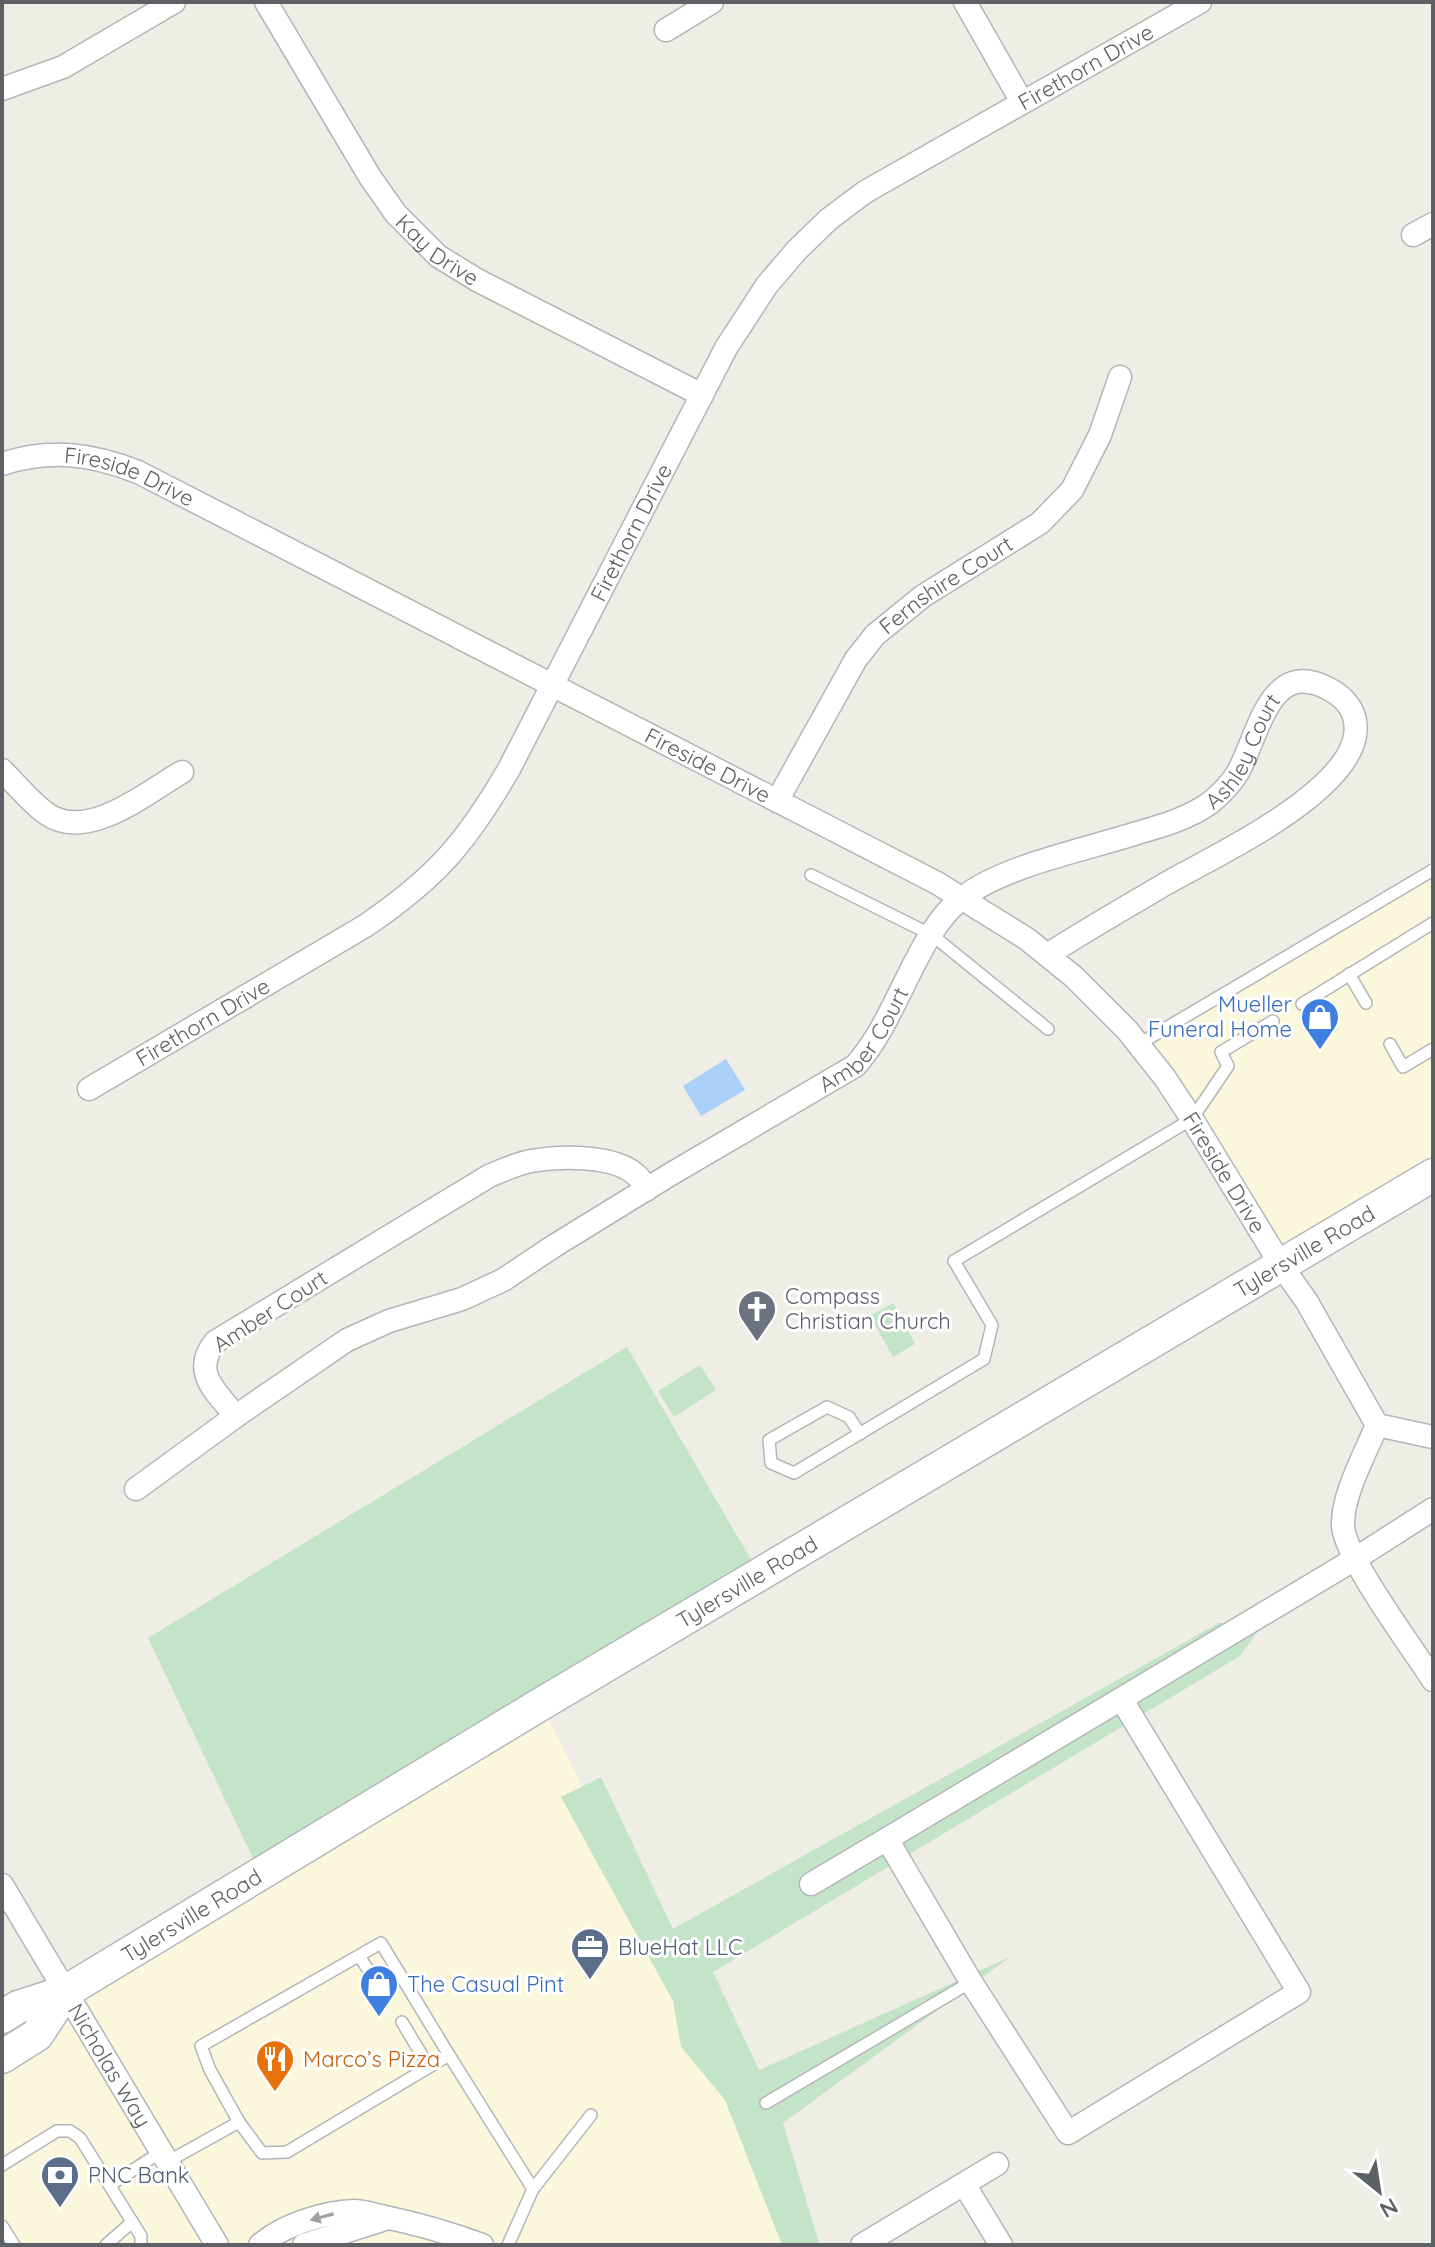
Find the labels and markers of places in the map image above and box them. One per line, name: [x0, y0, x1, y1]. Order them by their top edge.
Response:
place label: Mueller Funeral Home: [1148, 990, 1293, 1043]
shop icon: Mueller Funeral Home: [1299, 996, 1341, 1051]
place label: Compass Christian Church: [785, 1282, 951, 1335]
church icon: Compass Christian Church: [736, 1288, 778, 1343]
office icon: BlueHat LLC: [569, 1926, 611, 1981]
place label: BlueHat LLC: [618, 1933, 742, 1961]
shop icon: The Casual Pint: [358, 1963, 400, 2018]
place label: The Casual Pint: [407, 1970, 564, 1998]
restaurant icon: Marco’s Pizza: [254, 2038, 296, 2093]
place label: Marco’s Pizza: [303, 2045, 440, 2073]
bank icon: PNC Bank: [39, 2154, 81, 2209]
place label: PNC Bank: [88, 2161, 190, 2189]

